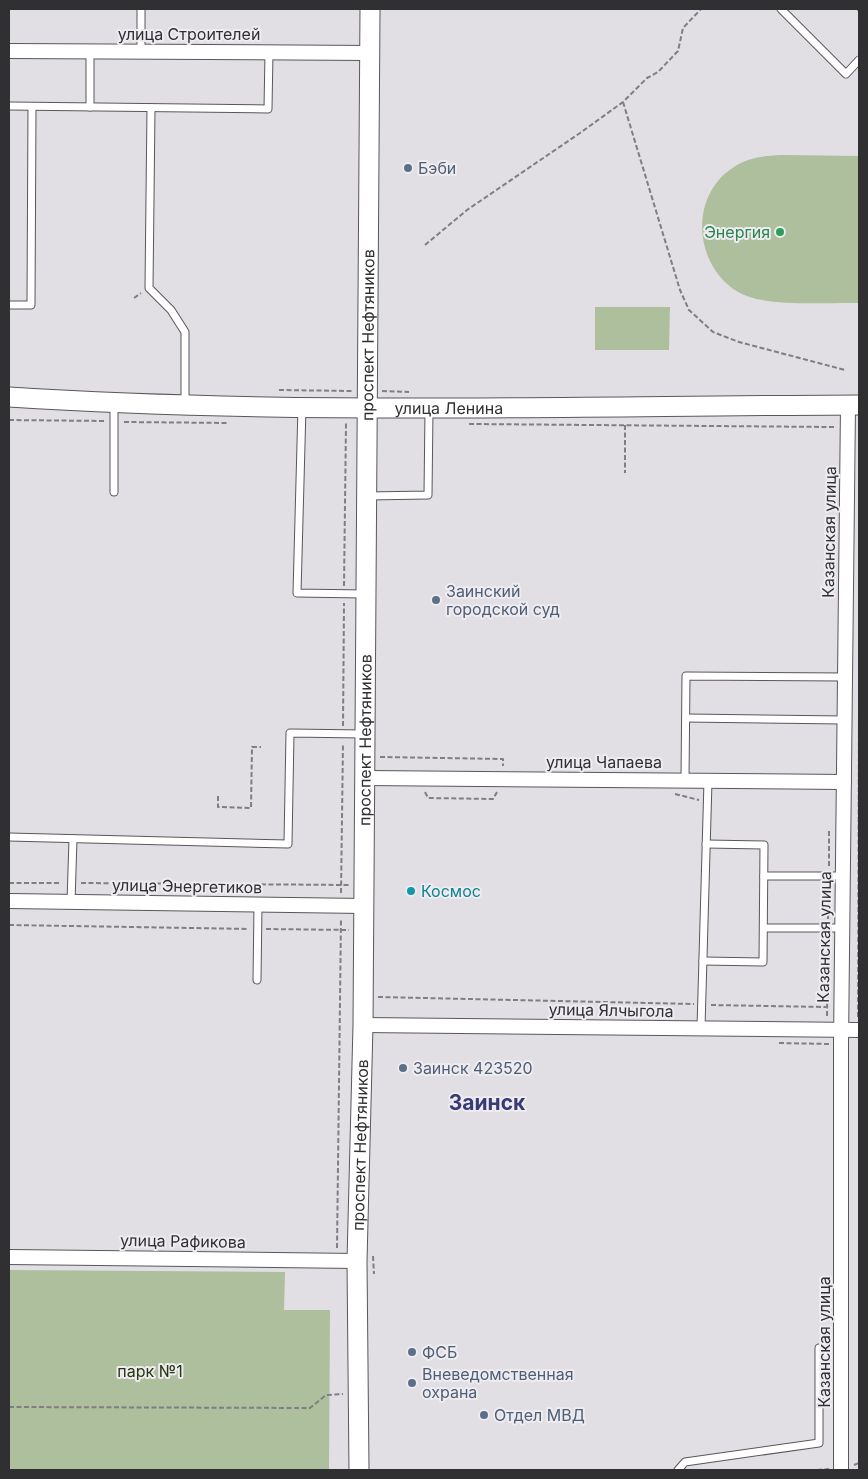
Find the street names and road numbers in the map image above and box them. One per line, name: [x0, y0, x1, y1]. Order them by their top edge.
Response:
street label: улица Строителей: [118, 24, 260, 44]
street label: проспект Нефтяников: [357, 249, 378, 421]
street label: улица Ленина: [394, 398, 503, 418]
street label: Казанская улица: [818, 466, 840, 598]
street label: проспект Нефтяников: [354, 654, 376, 826]
street label: улица Чапаева: [546, 752, 662, 772]
street label: Казанская улица: [813, 871, 835, 1003]
street label: улица Энергетиков: [112, 875, 262, 897]
street label: улица Ялчыгола: [548, 999, 674, 1021]
street label: проспект Нефтяников: [348, 1059, 372, 1231]
street label: улица Рафикова: [120, 1230, 246, 1252]
street label: Казанская улица: [814, 1276, 834, 1408]

